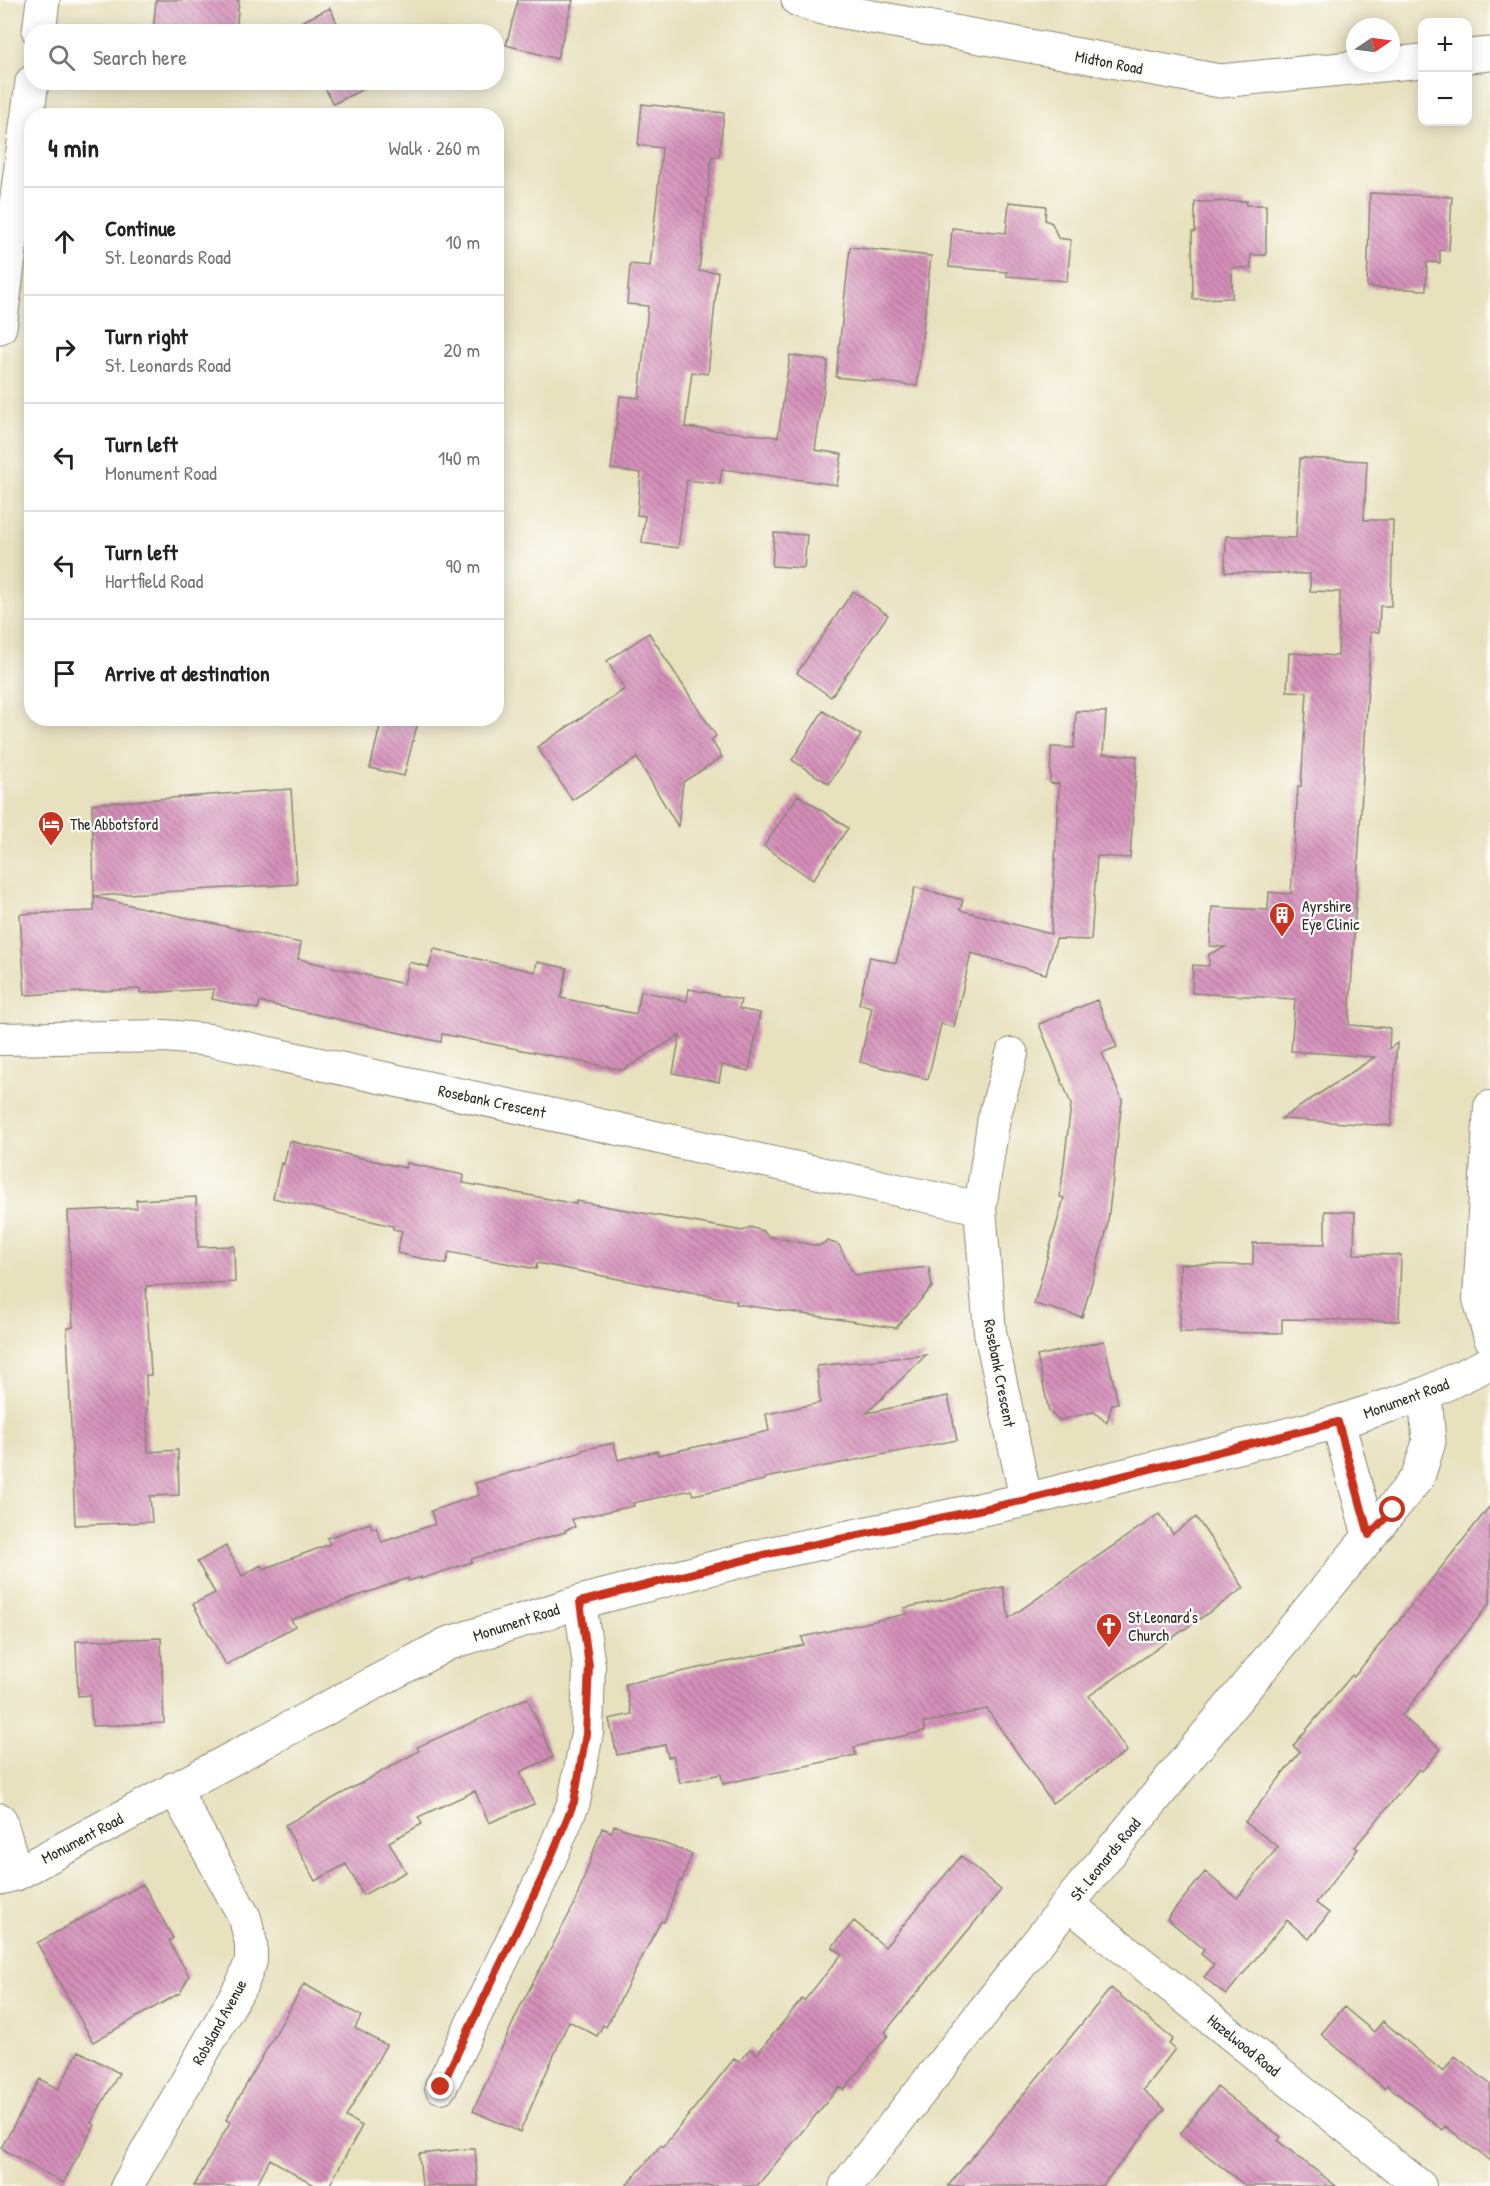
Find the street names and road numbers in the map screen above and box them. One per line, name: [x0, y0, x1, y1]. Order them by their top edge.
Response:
street label: Midton Road: [1073, 45, 1145, 79]
street label: Rosebank Crescent: [436, 1079, 548, 1123]
street label: Rosebank Crescent: [979, 1317, 1021, 1429]
street label: Monument Road: [1360, 1372, 1452, 1424]
street label: Monument Road: [470, 1598, 562, 1646]
street label: Monument Road: [37, 1807, 127, 1869]
street label: St. Leonards Road: [1065, 1813, 1145, 1905]
street label: Robsland Avenue: [186, 1975, 252, 2069]
street label: Hazelwood Road: [1203, 2009, 1285, 2081]

